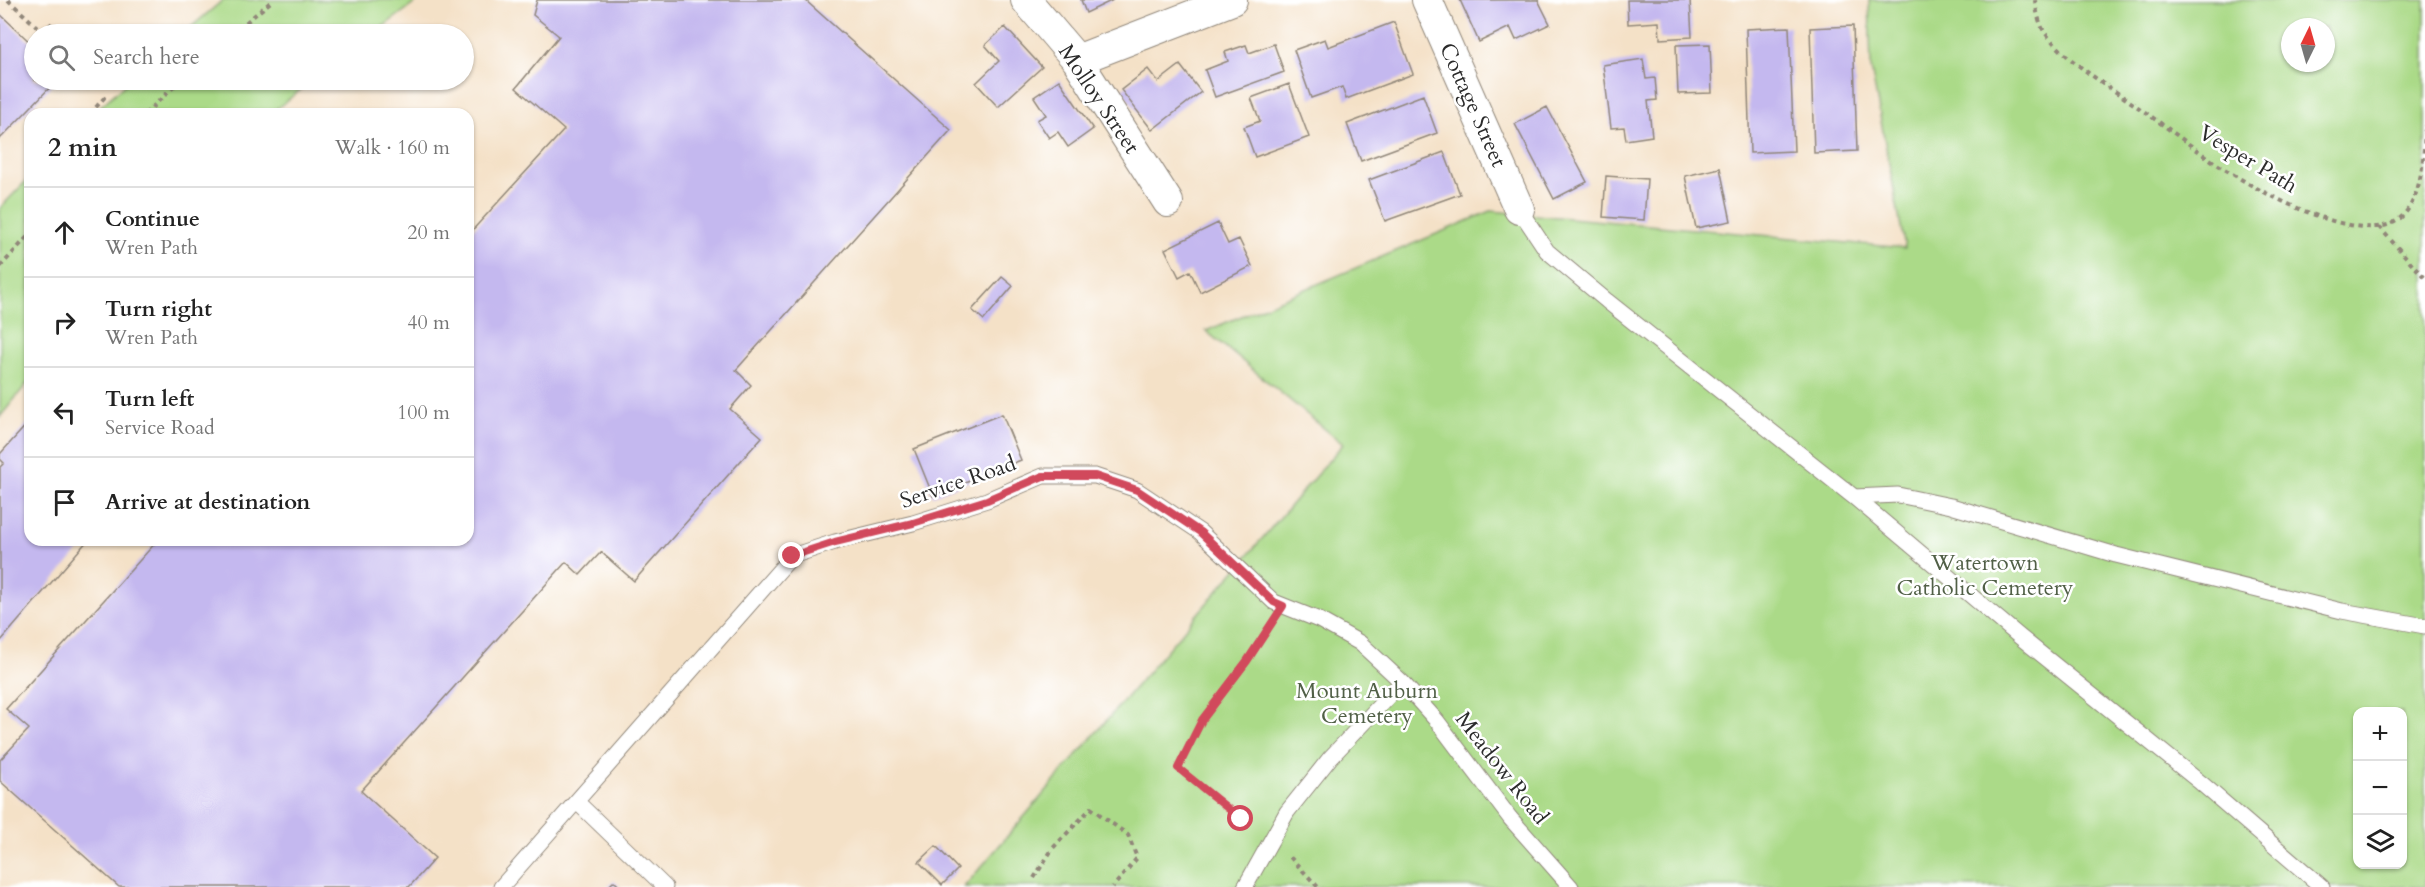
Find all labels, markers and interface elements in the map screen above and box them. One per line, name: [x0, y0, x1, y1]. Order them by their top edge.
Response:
north arrow: [2281, 18, 2335, 72]
search box: [24, 24, 474, 90]
street label: Molloy Street: [1051, 38, 1147, 160]
street label: Cottage Street: [1432, 38, 1514, 172]
icon: search: [45, 41, 78, 74]
text: Search here: [93, 42, 200, 72]
street label: Vesper Path: [2193, 118, 2303, 200]
text: 2 min: [48, 130, 117, 165]
text: Walk · 160 m: [335, 134, 450, 161]
text: Continue: [105, 204, 200, 234]
icon: ahead: [48, 216, 81, 249]
text: 20 m: [407, 219, 450, 246]
text: Wren Path: [105, 234, 198, 261]
text: Turn right: [105, 294, 212, 324]
icon: right: [48, 306, 81, 339]
text: 40 m: [407, 309, 450, 336]
text: Wren Path: [105, 324, 198, 351]
text: Turn left: [105, 384, 194, 414]
icon: left: [48, 396, 81, 429]
text: 100 m: [397, 399, 450, 426]
text: Service Road: [105, 414, 215, 441]
street label: Service Road: [896, 448, 1020, 516]
icon: arrive: [48, 486, 81, 519]
text: Arrive at destination: [105, 487, 310, 517]
route end: [778, 542, 804, 568]
park label: Watertown Catholic Cemetery: [1897, 548, 2074, 603]
park label: Mount Auburn Cemetery: [1296, 676, 1439, 731]
street label: Meadow Road: [1448, 705, 1556, 831]
map controls: [2353, 707, 2407, 869]
button: +: [2353, 707, 2407, 761]
button: −: [2353, 761, 2407, 815]
route start: [1227, 805, 1253, 831]
button: layers: [2353, 815, 2407, 869]

